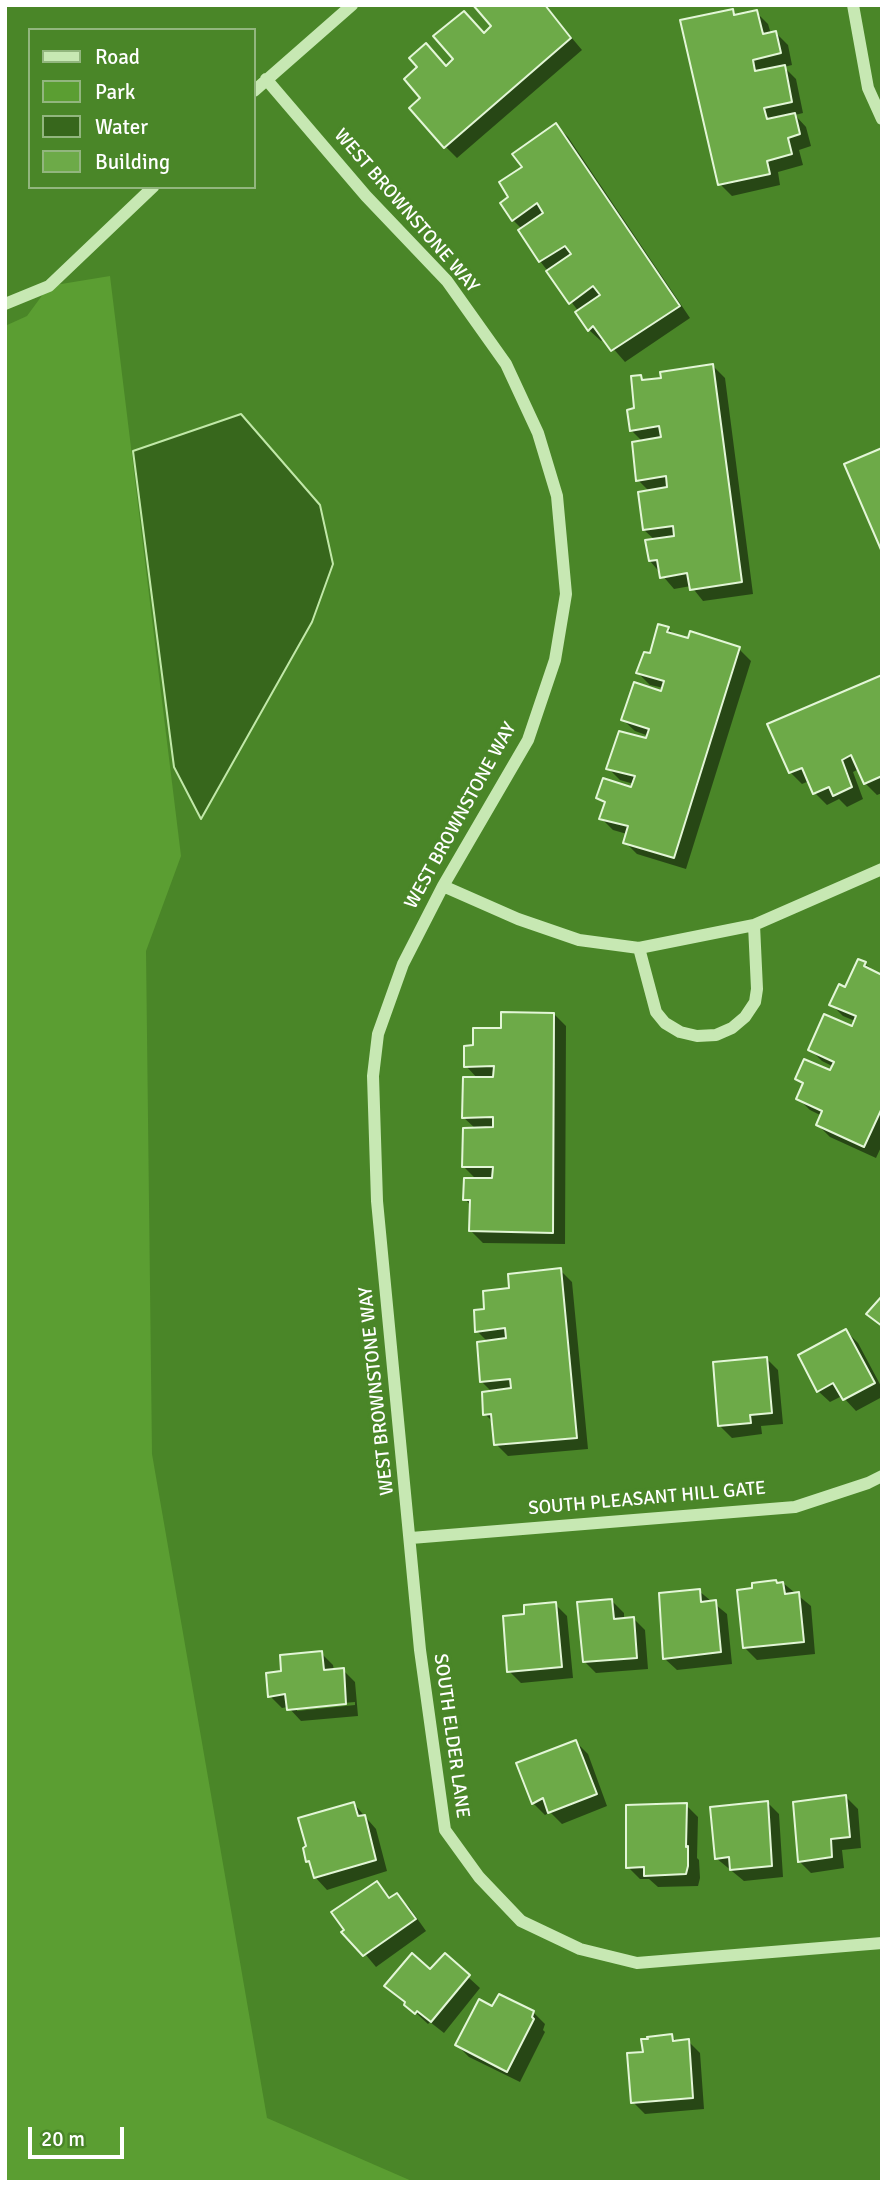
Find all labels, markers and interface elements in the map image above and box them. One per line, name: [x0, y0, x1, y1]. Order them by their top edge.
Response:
legend: [28, 28, 256, 189]
text: Road: [95, 44, 140, 70]
text: Park: [95, 79, 135, 105]
text: Water: [95, 114, 148, 140]
street label: WEST BROWNSTONE WAY: [329, 124, 483, 298]
text: Building: [95, 149, 170, 175]
street label: WEST BROWNSTONE WAY: [400, 719, 522, 913]
street label: WEST BROWNSTONE WAY: [355, 1286, 399, 1496]
street label: SOUTH PLEASANT HILL GATE: [527, 1477, 767, 1521]
street label: SOUTH ELDER LANE: [428, 1652, 474, 1820]
scale bar: [32, 2114, 128, 2158]
text: 20 m: [41, 2126, 85, 2152]

